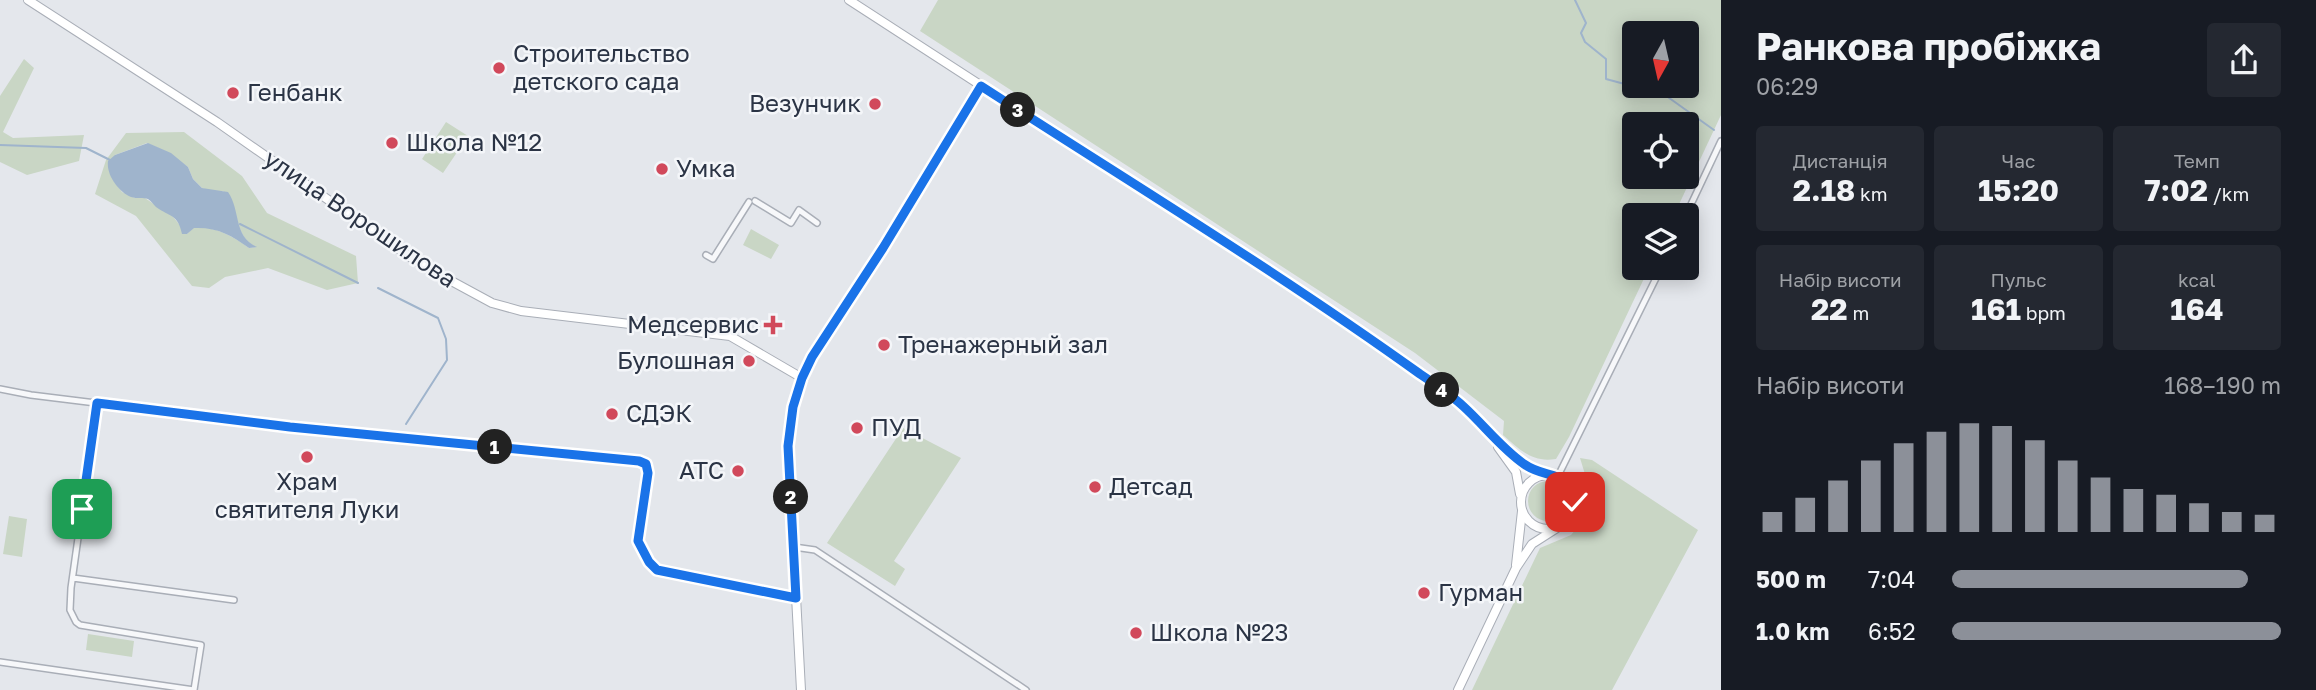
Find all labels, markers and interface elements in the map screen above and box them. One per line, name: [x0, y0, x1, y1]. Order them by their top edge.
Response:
north arrow: [1622, 21, 1699, 98]
map controls: [1622, 21, 1699, 280]
text: Ранкова пробіжка: [1756, 23, 2101, 68]
button: share: [2207, 23, 2281, 97]
place label: Строительство детского сада: [513, 38, 690, 95]
marker: Строительство детского сада: [491, 60, 507, 76]
text: 06:29: [1756, 72, 1818, 100]
place label: Генбанк: [247, 77, 343, 106]
marker: Генбанк: [225, 85, 241, 101]
place label: Везунчик: [749, 88, 861, 117]
pin: 3: [1000, 92, 1036, 128]
marker: Везунчик: [867, 96, 883, 112]
text: 3: [1012, 98, 1023, 121]
button: locate: [1622, 112, 1699, 189]
place label: Школа №12: [406, 127, 542, 156]
marker: Школа №12: [384, 135, 400, 151]
street label: улица Ворошилова: [259, 143, 462, 293]
text: Дистанція: [1793, 149, 1888, 172]
text: Час: [2002, 149, 2035, 172]
text: Темп: [2174, 149, 2220, 172]
place label: Умка: [676, 153, 736, 182]
marker: Умка: [654, 161, 670, 177]
text: 2.18: [1793, 172, 1855, 208]
text: 15:20: [1978, 172, 2059, 208]
text: 7:02: [2144, 172, 2208, 208]
text: km: [1855, 182, 1888, 205]
text: /km: [2208, 182, 2249, 205]
button: layers: [1622, 203, 1699, 280]
text: Набір висоти: [1779, 268, 1902, 291]
text: Пульс: [1990, 268, 2047, 291]
text: kcal: [2178, 268, 2216, 291]
text: 22: [1811, 291, 1848, 327]
text: 161: [1971, 291, 2021, 327]
text: 164: [2170, 291, 2223, 327]
text: m: [1848, 301, 1869, 324]
text: bpm: [2021, 301, 2066, 324]
place label: Медсервис: [627, 309, 759, 338]
marker: Медсервис: [765, 317, 781, 333]
place label: Тренажерный зал: [898, 329, 1108, 358]
marker: Тренажерный зал: [876, 337, 892, 353]
place label: Булошная: [617, 345, 735, 374]
marker: Булошная: [741, 353, 757, 369]
text: Набір висоти: [1756, 371, 1905, 399]
text: 168–190 m: [2164, 371, 2281, 399]
pin: 4: [1424, 372, 1460, 408]
text: 4: [1436, 378, 1447, 401]
place label: СДЭК: [626, 398, 692, 427]
marker: СДЭК: [604, 406, 620, 422]
place label: ПУД: [871, 412, 921, 441]
marker: ПУД: [849, 420, 865, 436]
pin: 1: [477, 430, 512, 464]
text: 1: [490, 435, 499, 458]
marker: Храм святителя Луки: [299, 449, 315, 465]
place label: АТС: [679, 455, 724, 484]
marker: АТС: [730, 463, 746, 479]
place label: Храм святителя Луки: [215, 466, 399, 523]
place label: Детсад: [1109, 471, 1193, 500]
pin: [1545, 472, 1605, 532]
pin: [52, 479, 112, 539]
marker: Детсад: [1087, 479, 1103, 495]
pin: 2: [774, 480, 808, 514]
icon: check: [1556, 483, 1594, 521]
text: 2: [785, 485, 796, 508]
icon: arrive: [63, 490, 101, 528]
text: 500 m: [1756, 565, 1826, 593]
text: 7:04: [1868, 565, 1915, 593]
place label: Гурман: [1438, 577, 1523, 606]
marker: Гурман: [1416, 585, 1432, 601]
place label: Школа №23: [1150, 617, 1289, 646]
text: 1.0 km: [1756, 617, 1829, 645]
text: 6:52: [1868, 617, 1916, 645]
marker: Школа №23: [1128, 625, 1144, 641]

